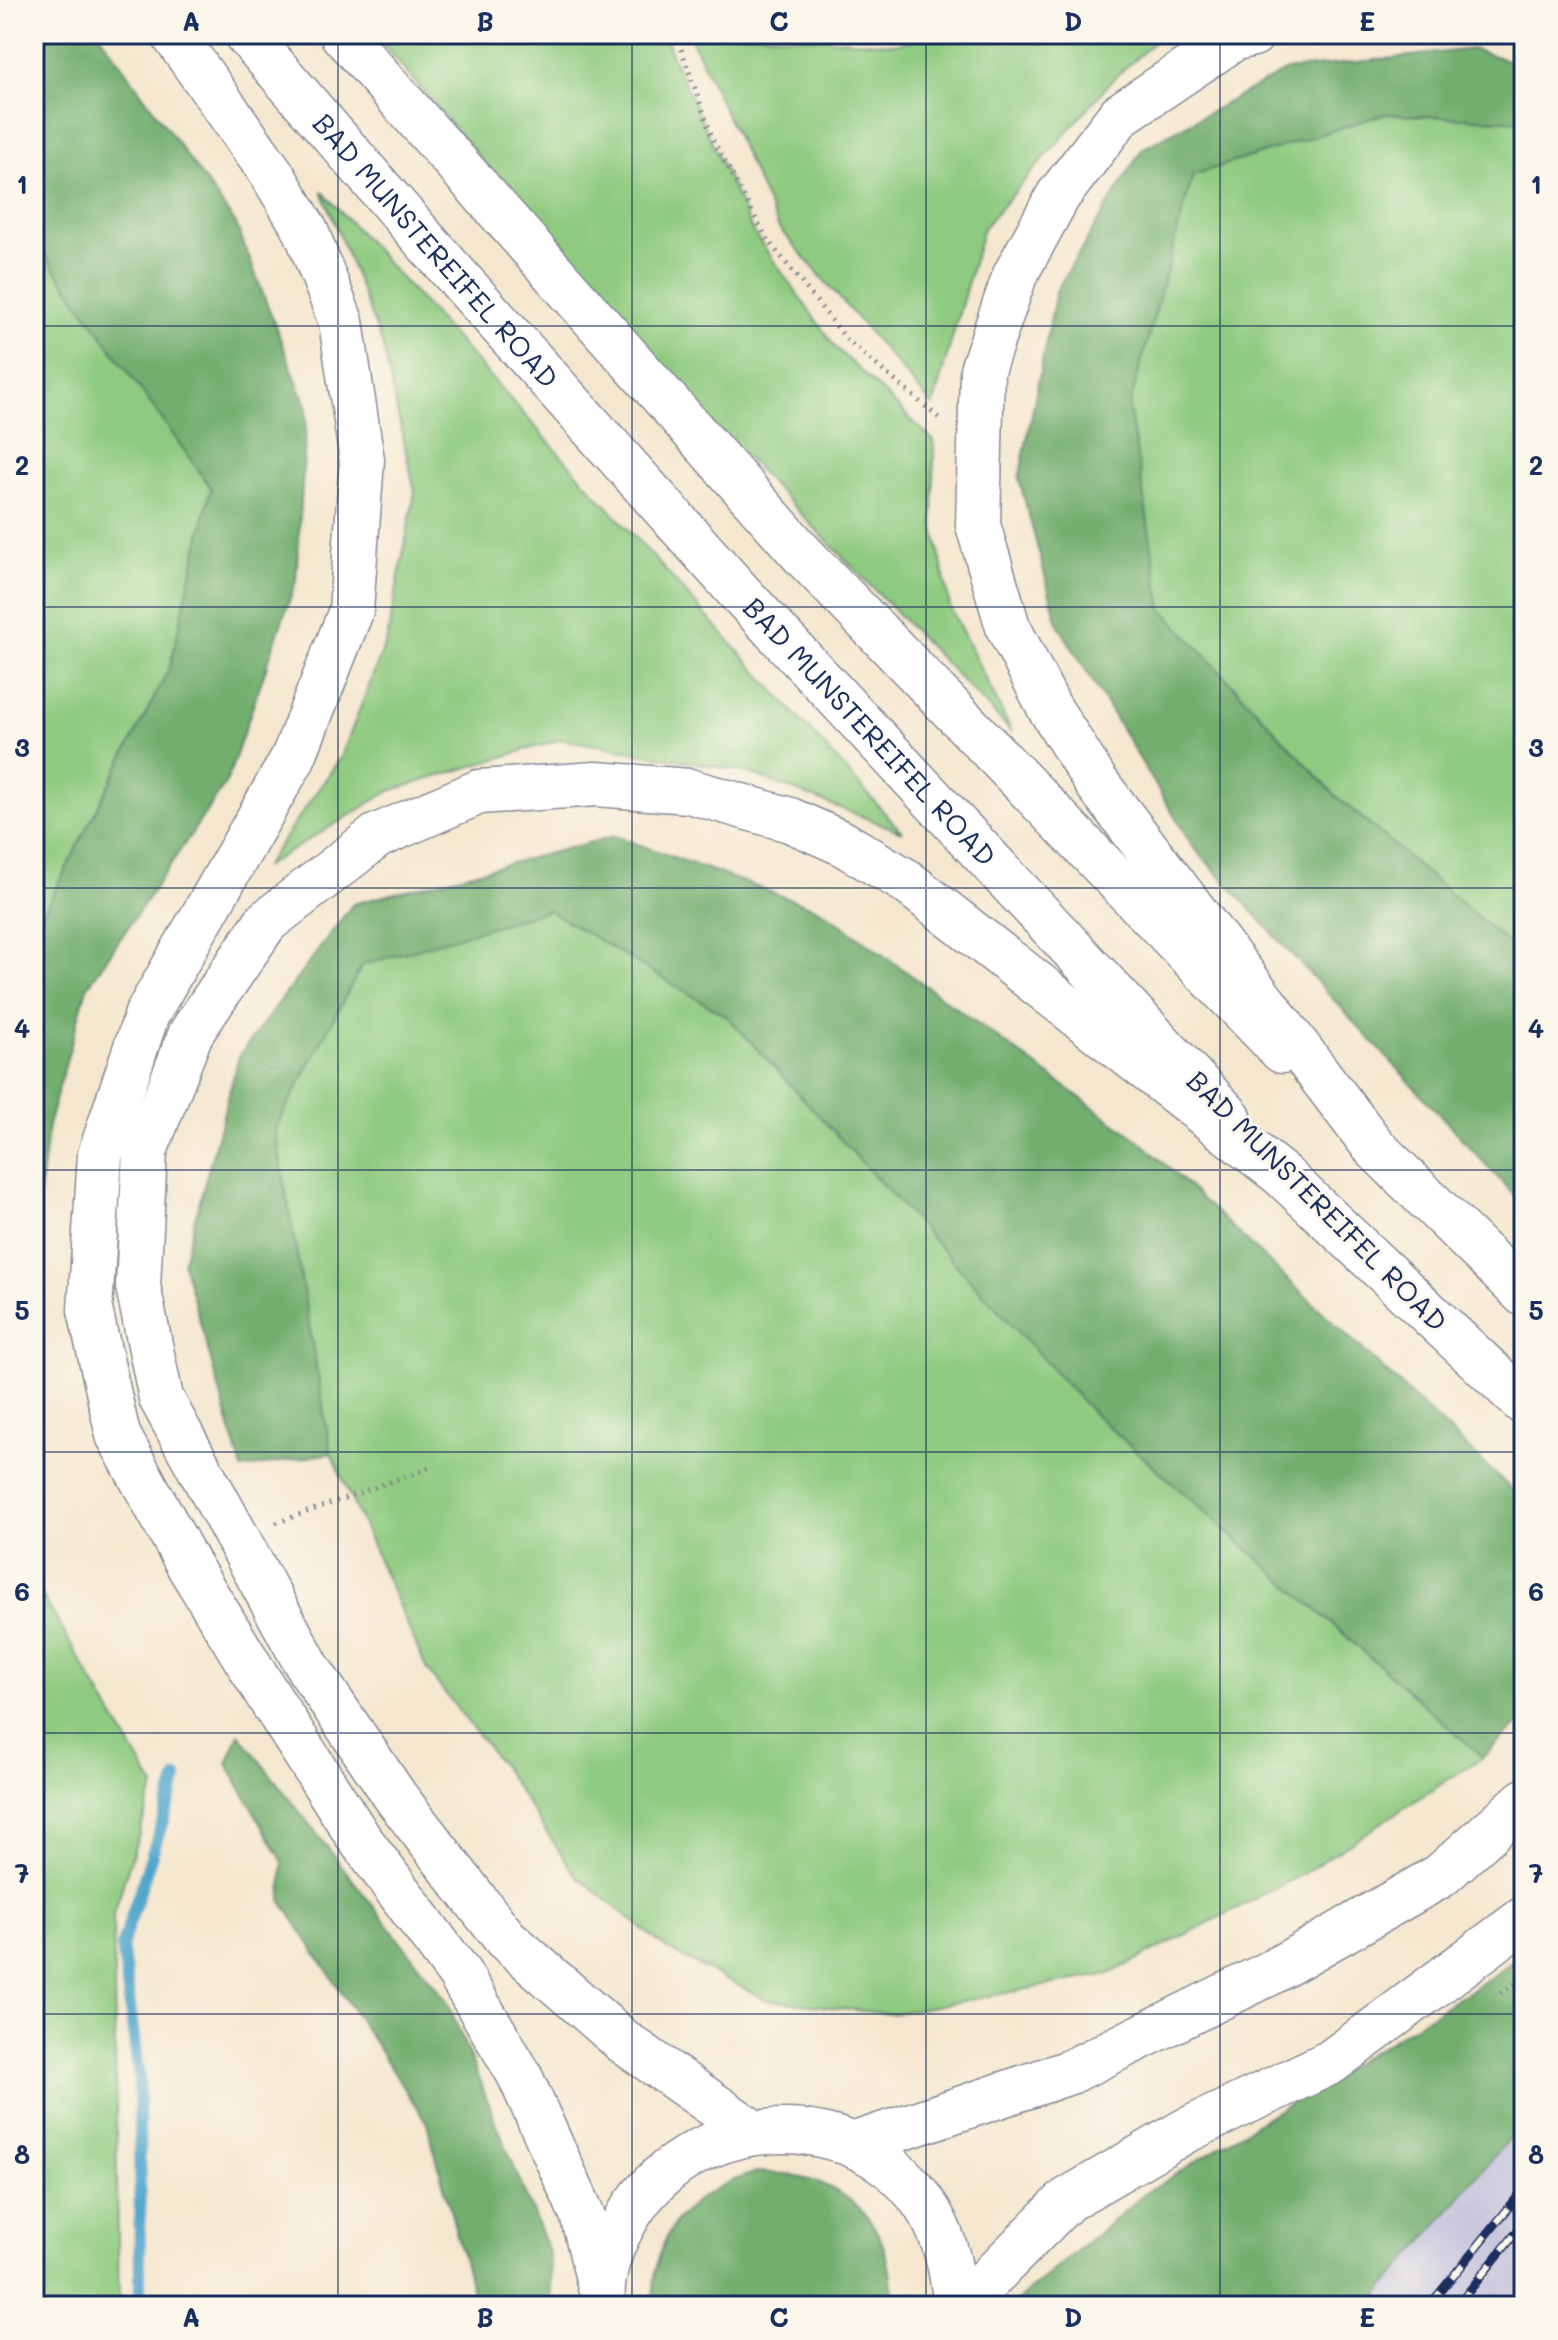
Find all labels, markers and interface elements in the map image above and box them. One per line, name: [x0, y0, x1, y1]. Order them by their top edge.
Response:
text: A: [182, 4, 200, 38]
text: B: [476, 4, 494, 38]
text: C: [769, 4, 789, 38]
text: D: [1064, 4, 1082, 38]
text: E: [1359, 4, 1375, 38]
street label: BAD MUNSTEREIFEL ROAD: [306, 105, 567, 395]
text: 1: [16, 167, 28, 201]
text: 1: [1530, 167, 1542, 201]
text: 2: [15, 448, 29, 482]
text: 2: [1529, 448, 1543, 482]
street label: BAD MUNSTEREIFEL ROAD: [736, 589, 1004, 873]
text: 3: [14, 730, 30, 764]
text: 3: [1528, 730, 1544, 764]
text: 4: [14, 1011, 30, 1045]
text: 4: [1528, 1011, 1544, 1045]
street label: BAD MUNSTEREIFEL ROAD: [1180, 1062, 1456, 1338]
text: 5: [14, 1293, 30, 1327]
text: 5: [1528, 1293, 1544, 1327]
text: 6: [14, 1574, 30, 1608]
text: 6: [1528, 1574, 1544, 1608]
text: 7: [15, 1856, 29, 1890]
text: 7: [1529, 1856, 1543, 1890]
text: 8: [14, 2137, 30, 2171]
text: 8: [1528, 2137, 1544, 2171]
text: A: [182, 2300, 200, 2334]
text: B: [476, 2300, 494, 2334]
text: C: [769, 2300, 789, 2334]
text: D: [1064, 2300, 1082, 2334]
text: E: [1359, 2300, 1375, 2334]

